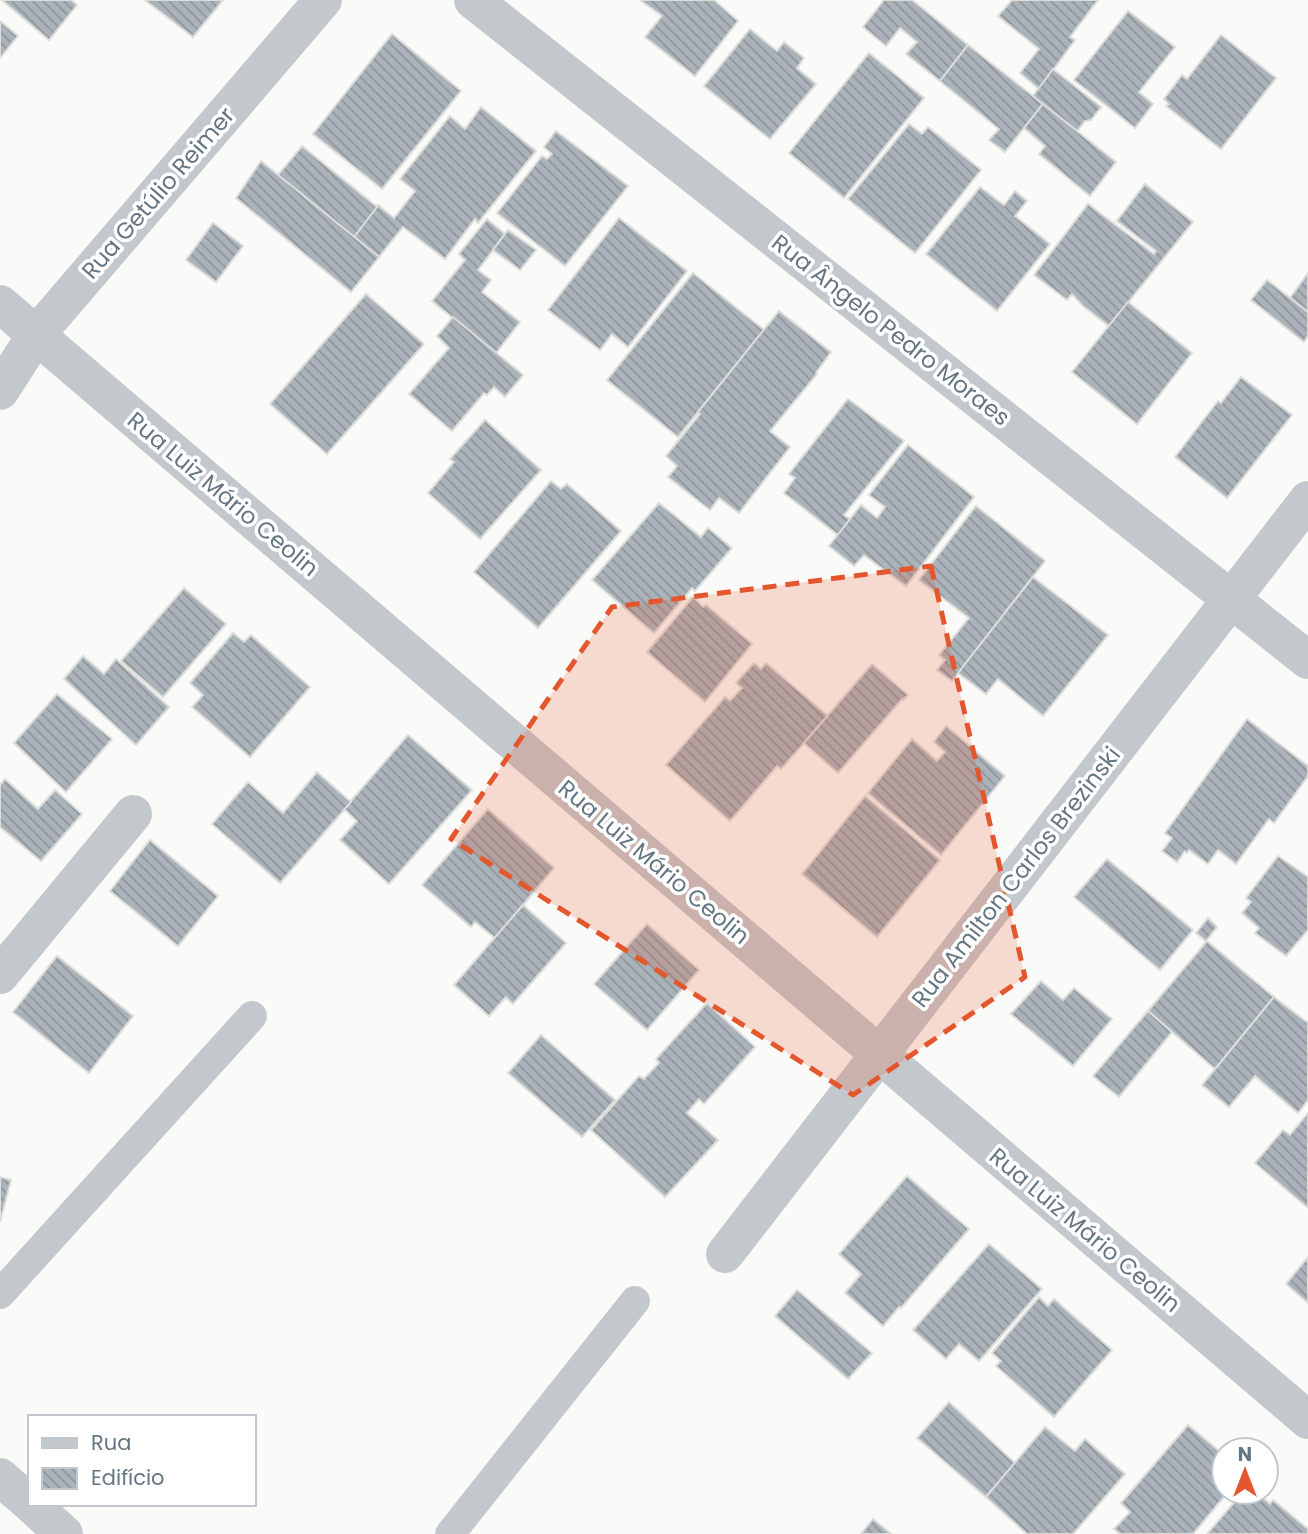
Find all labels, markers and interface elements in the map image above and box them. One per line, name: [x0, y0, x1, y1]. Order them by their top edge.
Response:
street label: Rua Getúlio Reimer: [74, 100, 242, 286]
street label: Rua Ângelo Pedro Moraes: [765, 227, 1017, 433]
street label: Rua Luiz Mário Ceolin: [121, 404, 325, 584]
street label: Rua Amilton Carlos Brezinski: [904, 740, 1128, 1014]
street label: Rua Luiz Mário Ceolin: [552, 772, 756, 952]
street label: Rua Luiz Mário Ceolin: [983, 1140, 1187, 1320]
legend: [28, 1415, 256, 1506]
text: Rua: [91, 1428, 131, 1457]
north arrow: [1210, 1436, 1280, 1506]
text: N: [1238, 1441, 1252, 1468]
text: Edifício: [91, 1463, 165, 1492]

